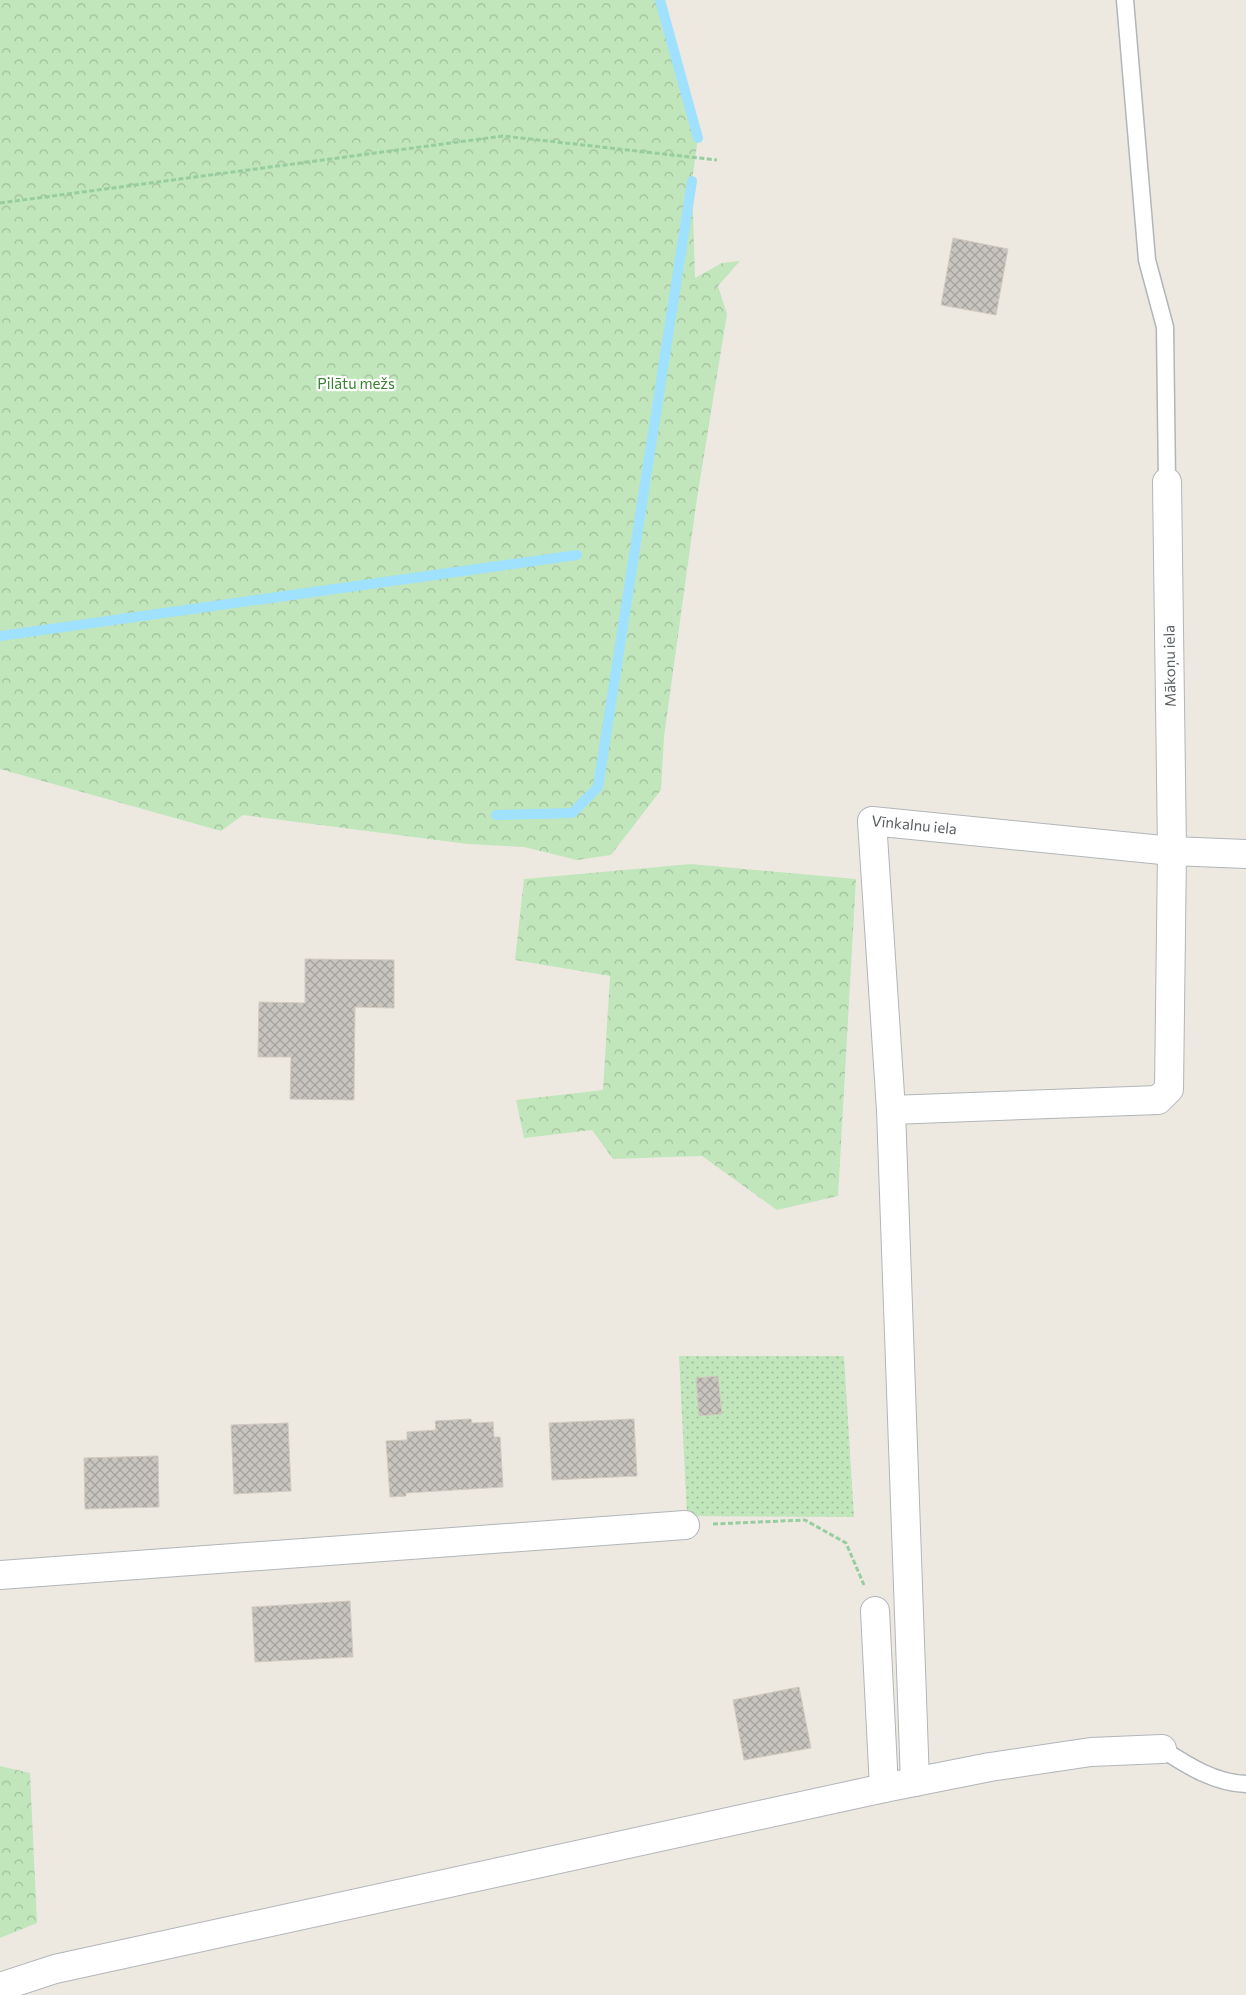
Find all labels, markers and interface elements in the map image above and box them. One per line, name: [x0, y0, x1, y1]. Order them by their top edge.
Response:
park label: Pilātu mežs: [317, 374, 395, 392]
street label: Mākoņu iela: [1159, 625, 1181, 707]
street label: Vīnkalnu iela: [871, 811, 958, 837]

